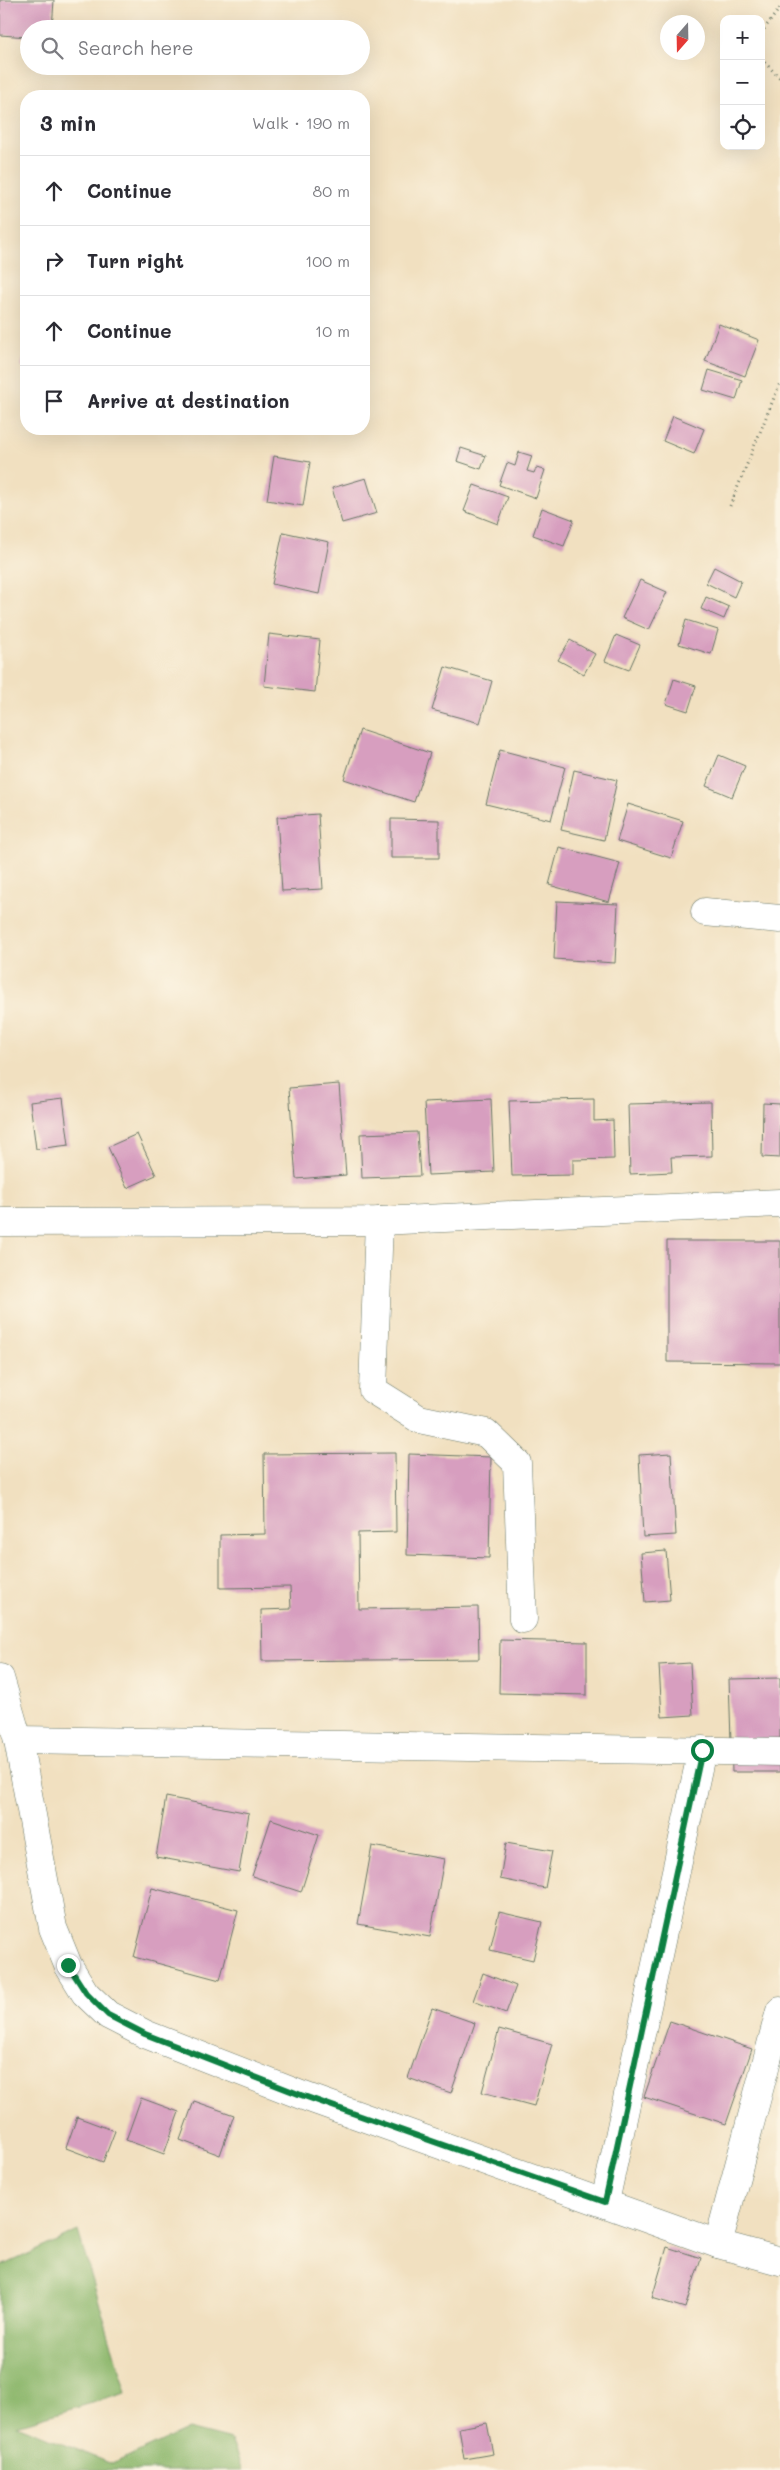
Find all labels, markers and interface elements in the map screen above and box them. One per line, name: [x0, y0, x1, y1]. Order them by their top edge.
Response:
north arrow: [660, 15, 705, 60]
map controls: [720, 15, 765, 150]
button: +: [720, 15, 765, 60]
search box: [20, 20, 370, 75]
icon: search: [38, 34, 66, 62]
text: Search here: [78, 35, 194, 60]
button: −: [720, 60, 765, 105]
button: locate: [720, 105, 765, 150]
text: 3 min: [40, 109, 96, 136]
text: Walk · 190 m: [252, 112, 350, 133]
icon: ahead: [40, 177, 68, 205]
text: Continue: [87, 178, 172, 203]
text: 80 m: [313, 180, 350, 201]
icon: right: [40, 247, 68, 275]
text: Turn right: [87, 248, 184, 273]
text: 100 m: [305, 250, 350, 271]
icon: ahead: [40, 317, 68, 345]
text: Continue: [87, 318, 172, 343]
text: 10 m: [315, 320, 350, 341]
icon: arrive: [40, 387, 68, 415]
text: Arrive at destination: [87, 388, 290, 413]
route start: [691, 1739, 714, 1762]
route end: [57, 1954, 80, 1977]

